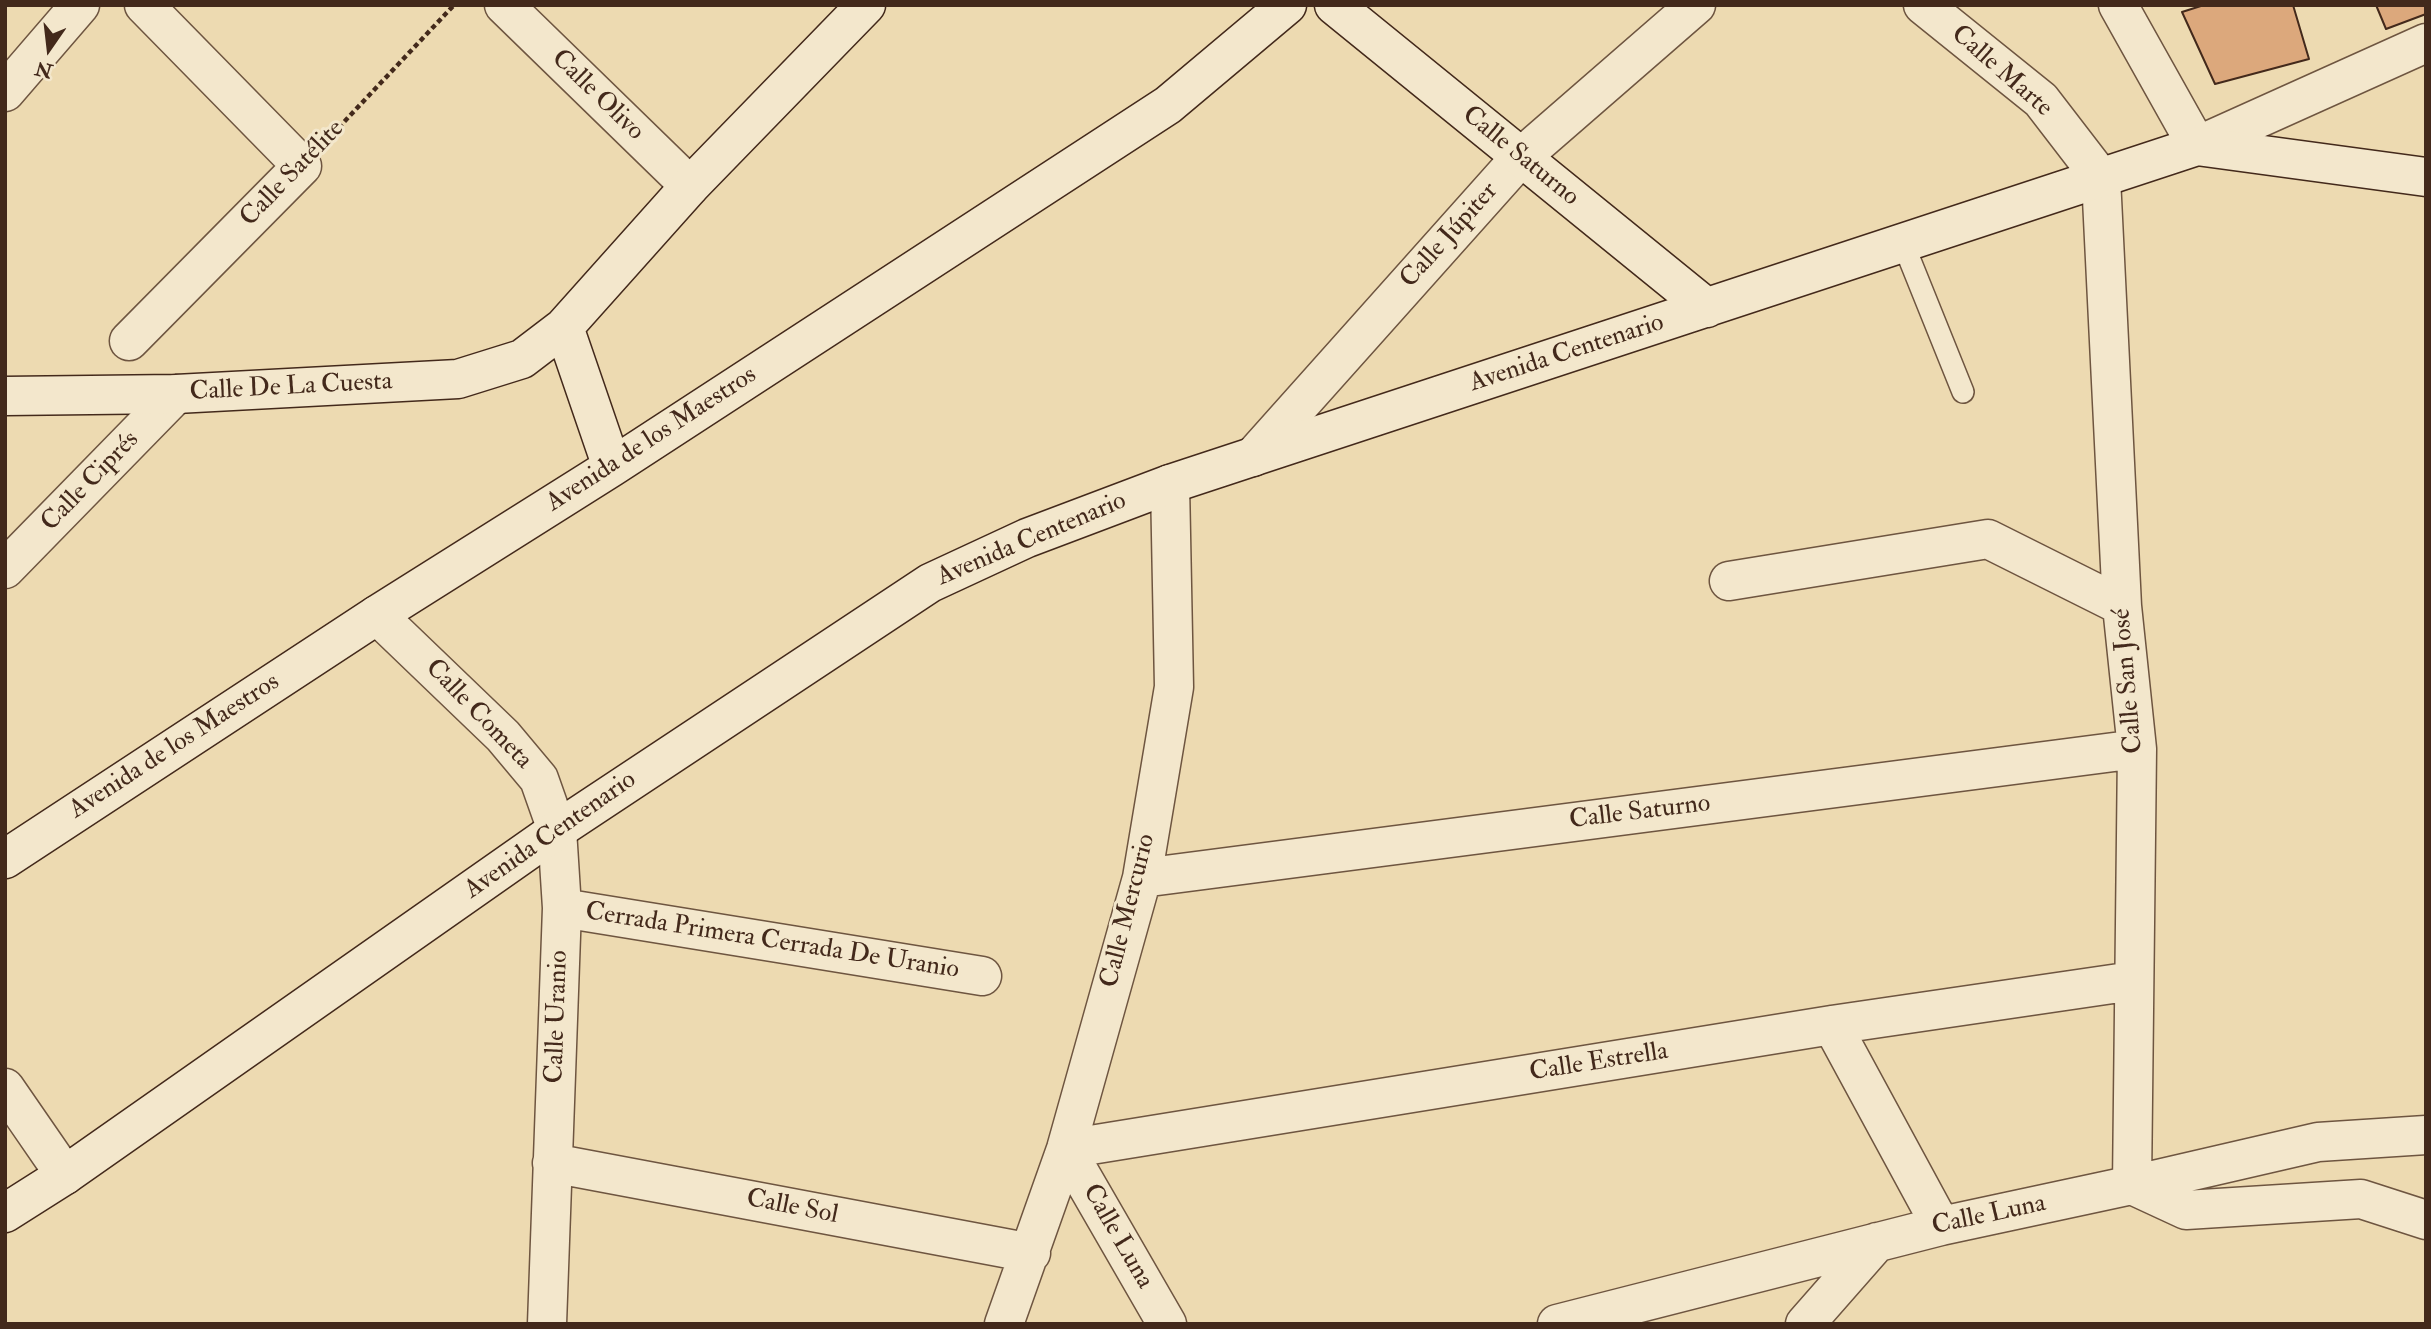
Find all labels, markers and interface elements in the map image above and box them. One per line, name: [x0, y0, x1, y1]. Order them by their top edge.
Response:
north arrow: [14, 14, 84, 84]
street label: Calle Marte: [1944, 20, 2058, 124]
street label: Calle Olivo: [544, 44, 650, 148]
text: N: [33, 56, 55, 83]
street label: Calle Saturno: [1455, 100, 1585, 214]
street label: Calle Satélite: [234, 114, 352, 234]
street label: Calle Júpiter: [1394, 177, 1506, 295]
street label: Avenida Centenario: [1466, 308, 1668, 400]
street label: Avenida de los Maestros: [541, 360, 763, 520]
street label: Calle De La Cuesta: [189, 367, 393, 409]
street label: Calle Ciprés: [36, 425, 146, 539]
street label: Avenida Centenario: [933, 486, 1131, 594]
street label: Calle San José: [2107, 607, 2151, 755]
street label: Calle Cometa: [418, 654, 538, 776]
street label: Avenida de los Maestros: [64, 667, 286, 827]
street label: Avenida Centenario: [459, 765, 643, 907]
street label: Calle Saturno: [1568, 789, 1712, 837]
street label: Calle Mercurio: [1095, 831, 1163, 991]
street label: Cerrada Primera Cerrada De Uranio: [583, 897, 961, 987]
street label: Calle Uranio: [540, 950, 576, 1084]
street label: Calle Estrella: [1528, 1037, 1670, 1089]
street label: Calle Luna: [1075, 1179, 1159, 1295]
street label: Calle Sol: [744, 1184, 840, 1232]
street label: Calle Luna: [1929, 1189, 2049, 1243]

